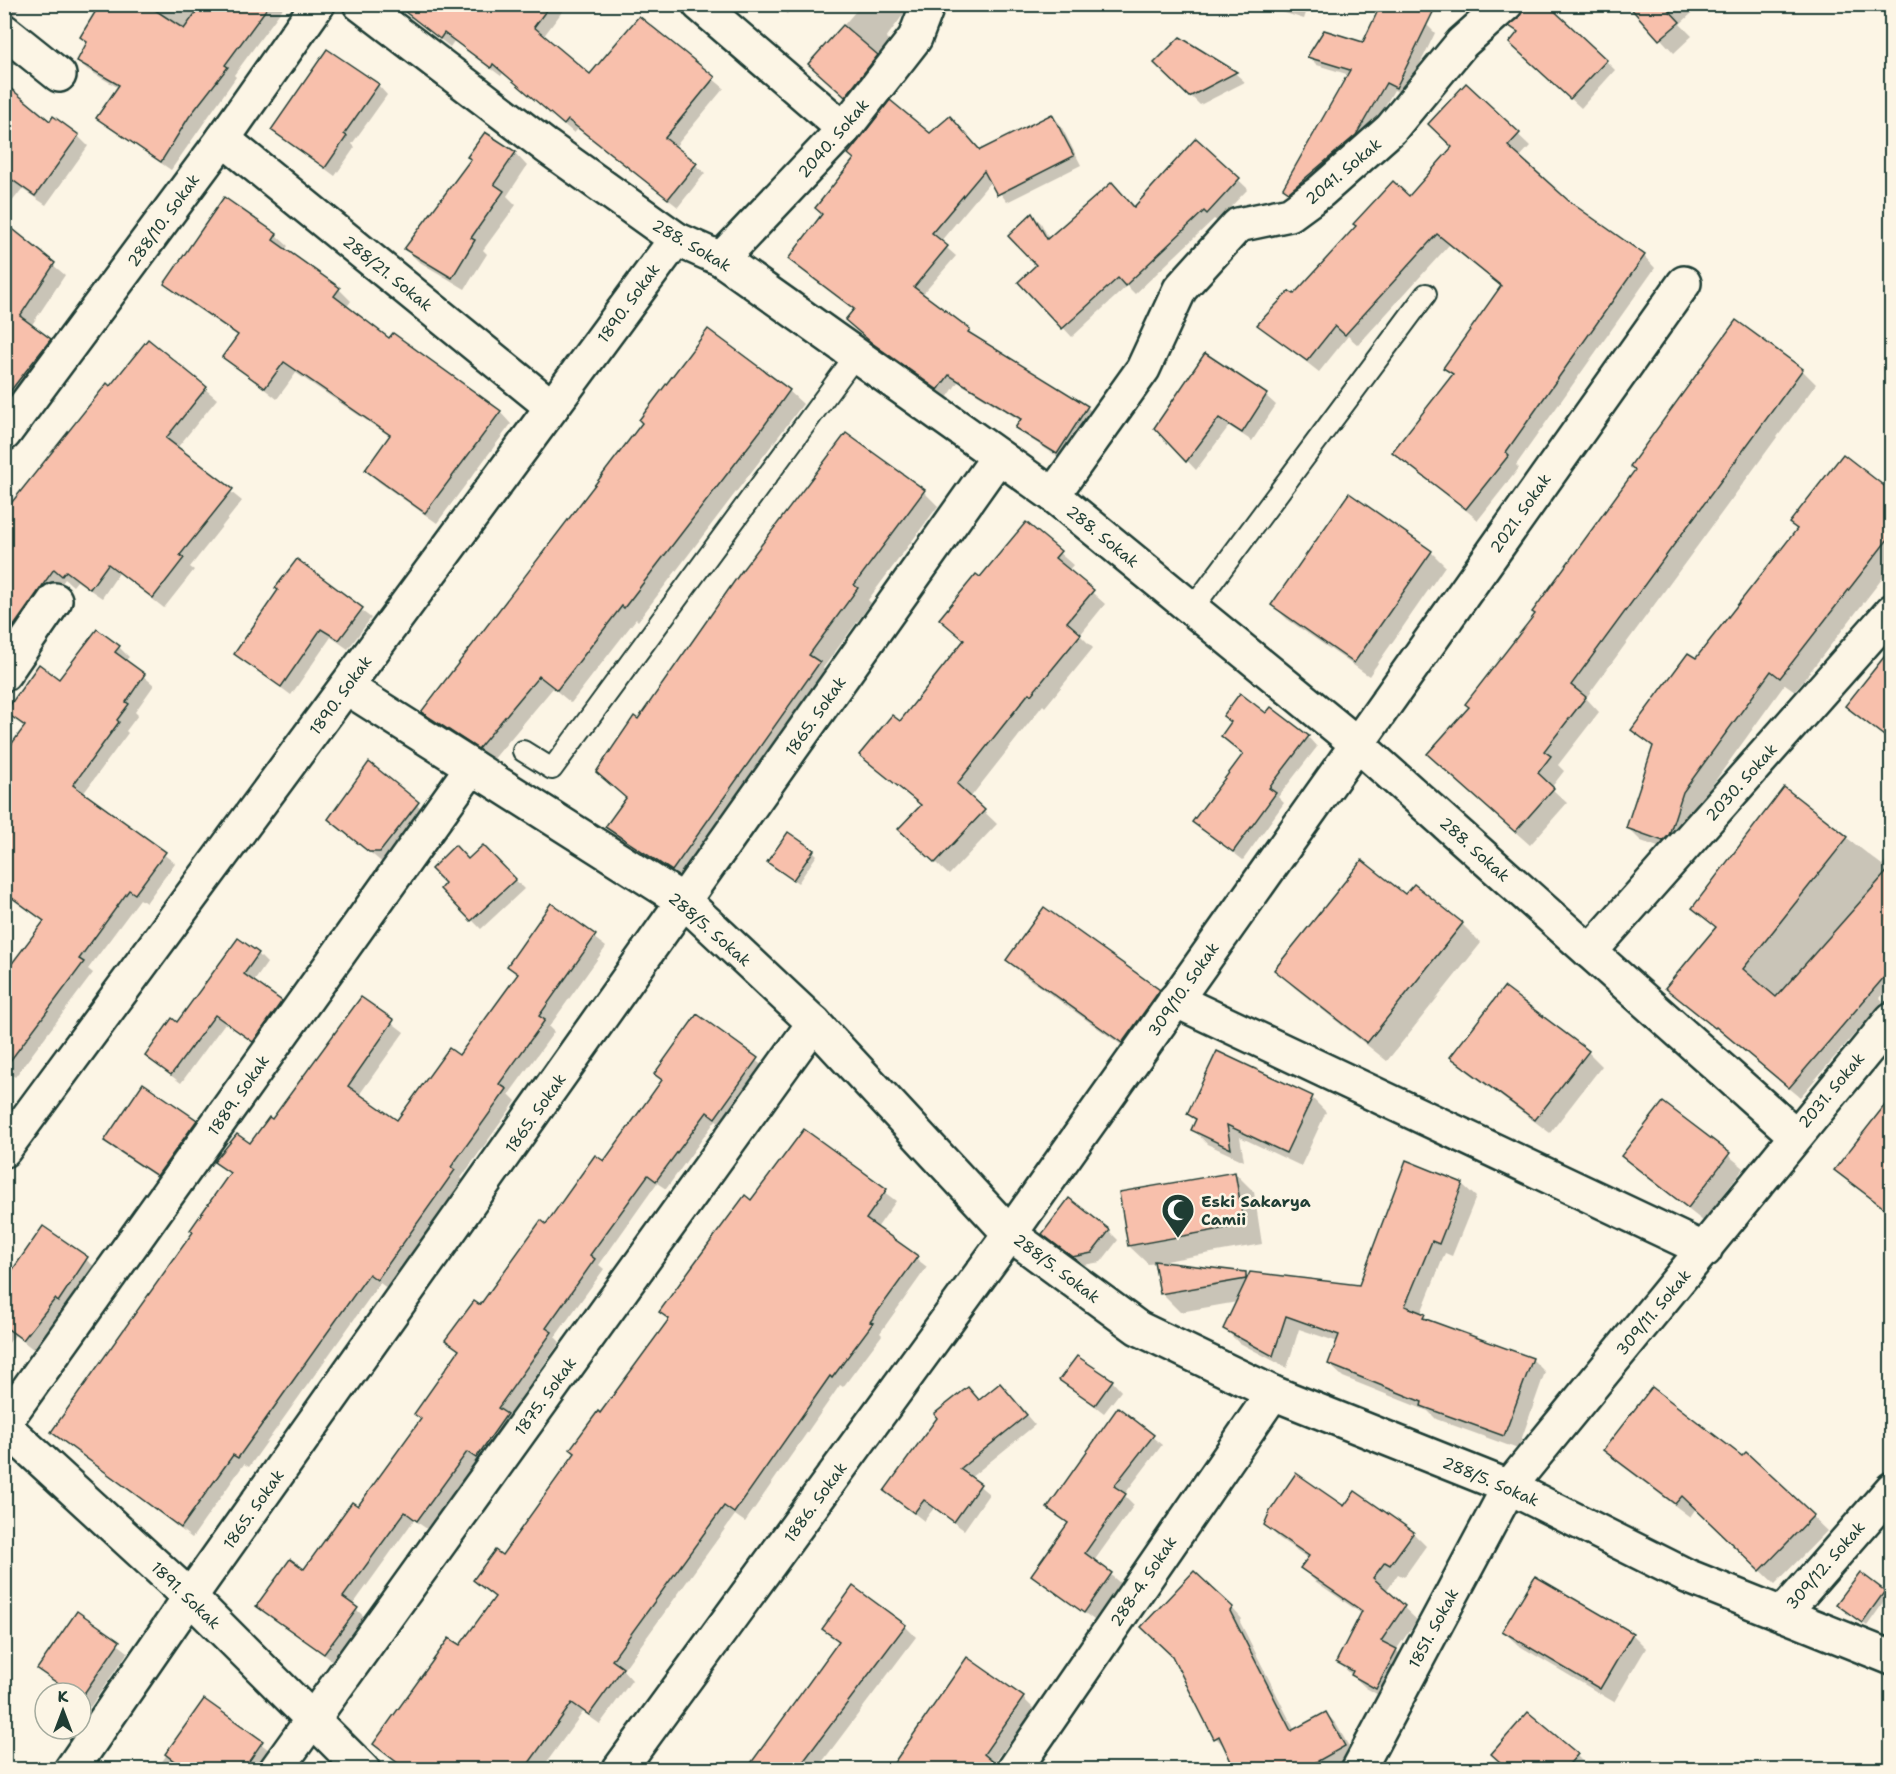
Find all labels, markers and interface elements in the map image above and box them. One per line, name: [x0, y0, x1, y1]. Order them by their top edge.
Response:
street label: 2040. Sokak: [793, 94, 873, 182]
street label: 2041. Sokak: [1301, 133, 1386, 209]
street label: 288/10. Sokak: [123, 170, 204, 271]
street label: 288. Sokak: [649, 214, 735, 276]
street label: 288/21. Sokak: [339, 231, 437, 316]
street label: 1890. Sokak: [592, 259, 664, 347]
street label: 2021. Sokak: [1485, 469, 1556, 557]
street label: 288. Sokak: [1062, 501, 1143, 572]
street label: 1890. Sokak: [304, 651, 376, 739]
street label: 1865. Sokak: [780, 672, 851, 760]
street label: 2030. Sokak: [1701, 739, 1782, 826]
street label: 288. Sokak: [1435, 812, 1514, 886]
street label: 288/5. Sokak: [664, 888, 755, 971]
street label: 309/10. Sokak: [1143, 938, 1224, 1040]
street label: 2031. Sokak: [1794, 1048, 1869, 1133]
street label: 1889. Sokak: [203, 1051, 274, 1140]
street label: 1865. Sokak: [500, 1069, 571, 1157]
place label: Eski Sakarya Camii: [1201, 1191, 1311, 1230]
mosque icon: Eski Sakarya Camii: [1160, 1192, 1196, 1239]
street label: 288/5. Sokak: [1009, 1229, 1104, 1308]
street label: 309/11. Sokak: [1611, 1265, 1695, 1360]
street label: 1875. Sokak: [510, 1353, 581, 1440]
street label: 288/5. Sokak: [1439, 1452, 1542, 1511]
street label: 1886. Sokak: [779, 1458, 852, 1547]
street label: 1865. Sokak: [218, 1465, 289, 1553]
street label: 309/12. Sokak: [1781, 1517, 1870, 1614]
street label: 288-4. Sokak: [1105, 1532, 1181, 1631]
street label: 1891. Sokak: [146, 1557, 225, 1634]
street label: 1851. Sokak: [1404, 1585, 1463, 1672]
north arrow: [33, 1681, 93, 1741]
text: K: [58, 1686, 69, 1707]

